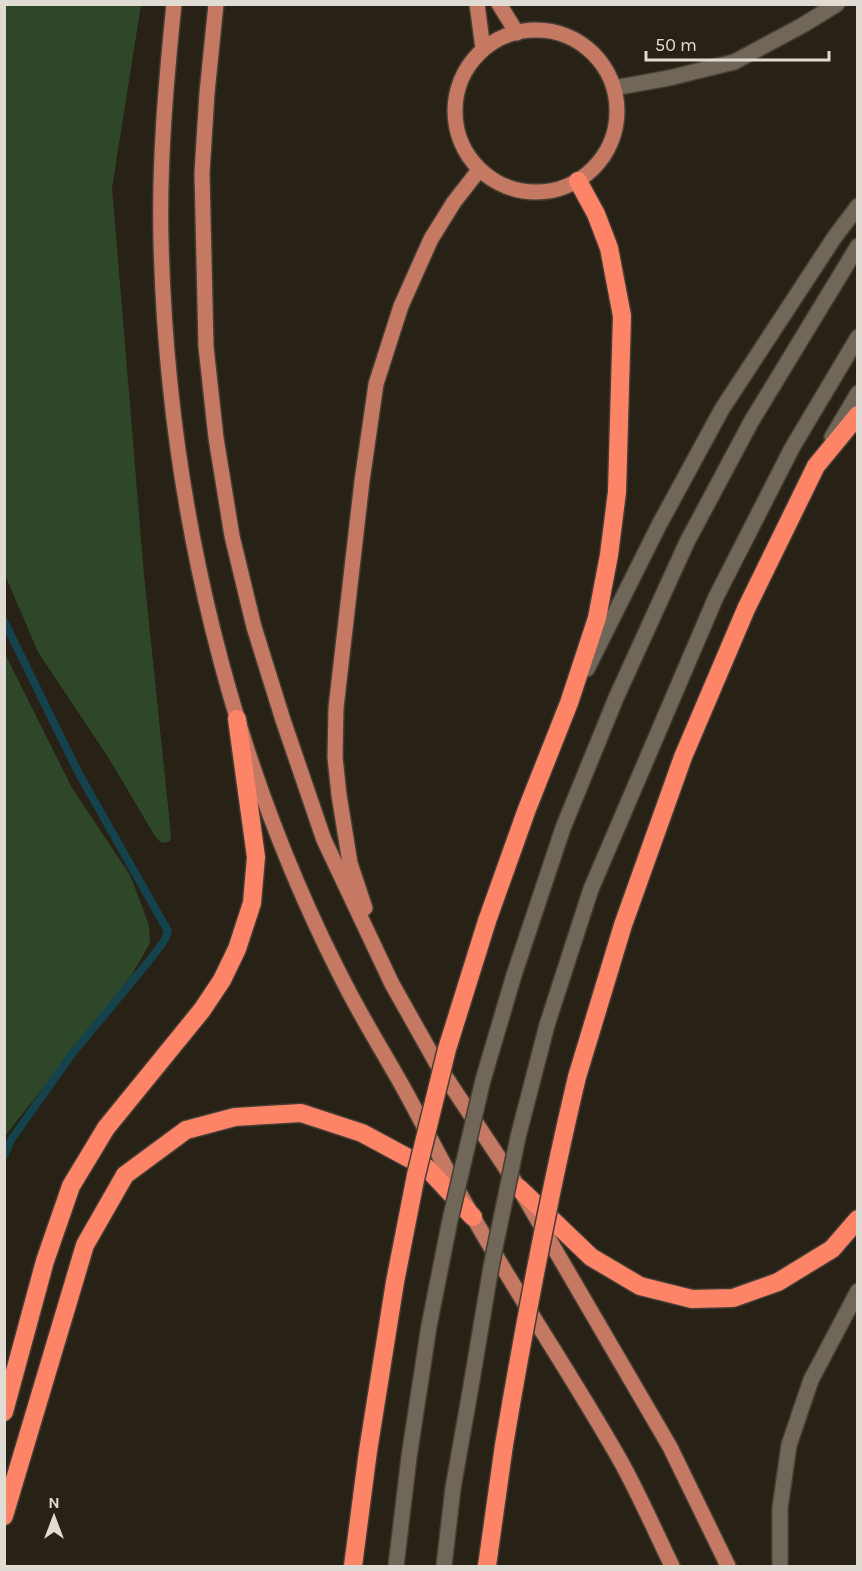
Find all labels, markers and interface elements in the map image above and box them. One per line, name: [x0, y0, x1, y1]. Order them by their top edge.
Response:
scale bar: [646, 24, 829, 62]
text: 50 m: [655, 34, 697, 56]
north arrow: [24, 1487, 84, 1547]
text: N: [48, 1493, 60, 1512]

